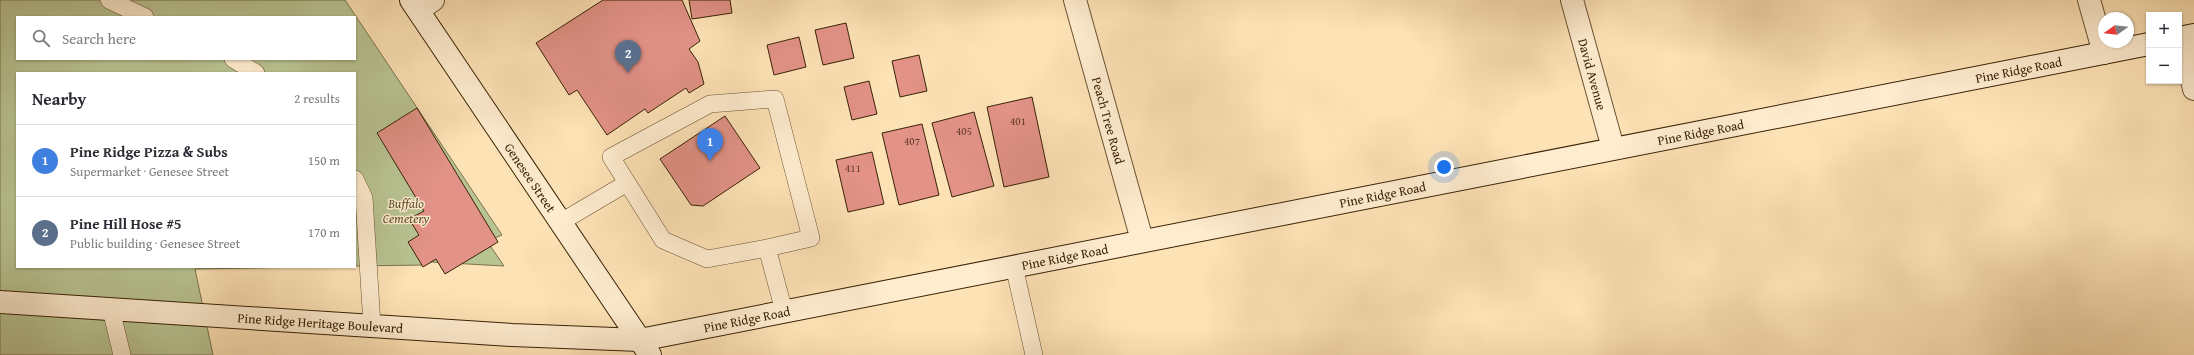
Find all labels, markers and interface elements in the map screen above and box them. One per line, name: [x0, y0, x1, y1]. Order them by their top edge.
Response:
north arrow: [2098, 12, 2134, 48]
map controls: [2146, 12, 2182, 84]
button: +: [2146, 12, 2182, 48]
search box: [16, 16, 356, 60]
icon: search: [30, 27, 52, 49]
text: Search here: [62, 28, 136, 49]
street label: David Avenue: [1574, 36, 1612, 112]
pin: 2: [615, 40, 641, 73]
button: −: [2146, 48, 2182, 84]
street label: Pine Ridge Road: [1974, 52, 2063, 87]
street label: Peach Tree Road: [1087, 75, 1130, 166]
text: Nearby: [32, 86, 86, 111]
text: 2 results: [294, 89, 340, 108]
house number: 401: [1010, 113, 1026, 129]
street label: Pine Ridge Road: [1656, 114, 1746, 150]
house number: 405: [956, 123, 972, 139]
pin: 1: [697, 128, 723, 161]
house number: 407: [904, 133, 920, 149]
street label: Genesee Street: [500, 139, 561, 217]
text: Pine Ridge Pizza & Subs: [70, 141, 228, 162]
text: 1: [42, 151, 48, 170]
text: 150 m: [308, 151, 340, 170]
your location: [1434, 157, 1454, 177]
house number: 411: [845, 160, 861, 176]
text: Supermarket · Genesee Street: [70, 162, 229, 181]
street label: Pine Ridge Road: [1338, 177, 1428, 212]
park label: Buffalo Cemetery: [383, 194, 429, 228]
text: Pine Hill Hose #5: [70, 213, 182, 234]
text: 2: [42, 223, 48, 242]
text: 170 m: [308, 223, 340, 242]
text: Public building · Genesee Street: [70, 234, 240, 253]
street label: Pine Ridge Road: [1020, 239, 1110, 274]
street label: Pine Ridge Road: [702, 301, 792, 337]
street label: Pine Ridge Heritage Boulevard: [237, 308, 404, 337]

